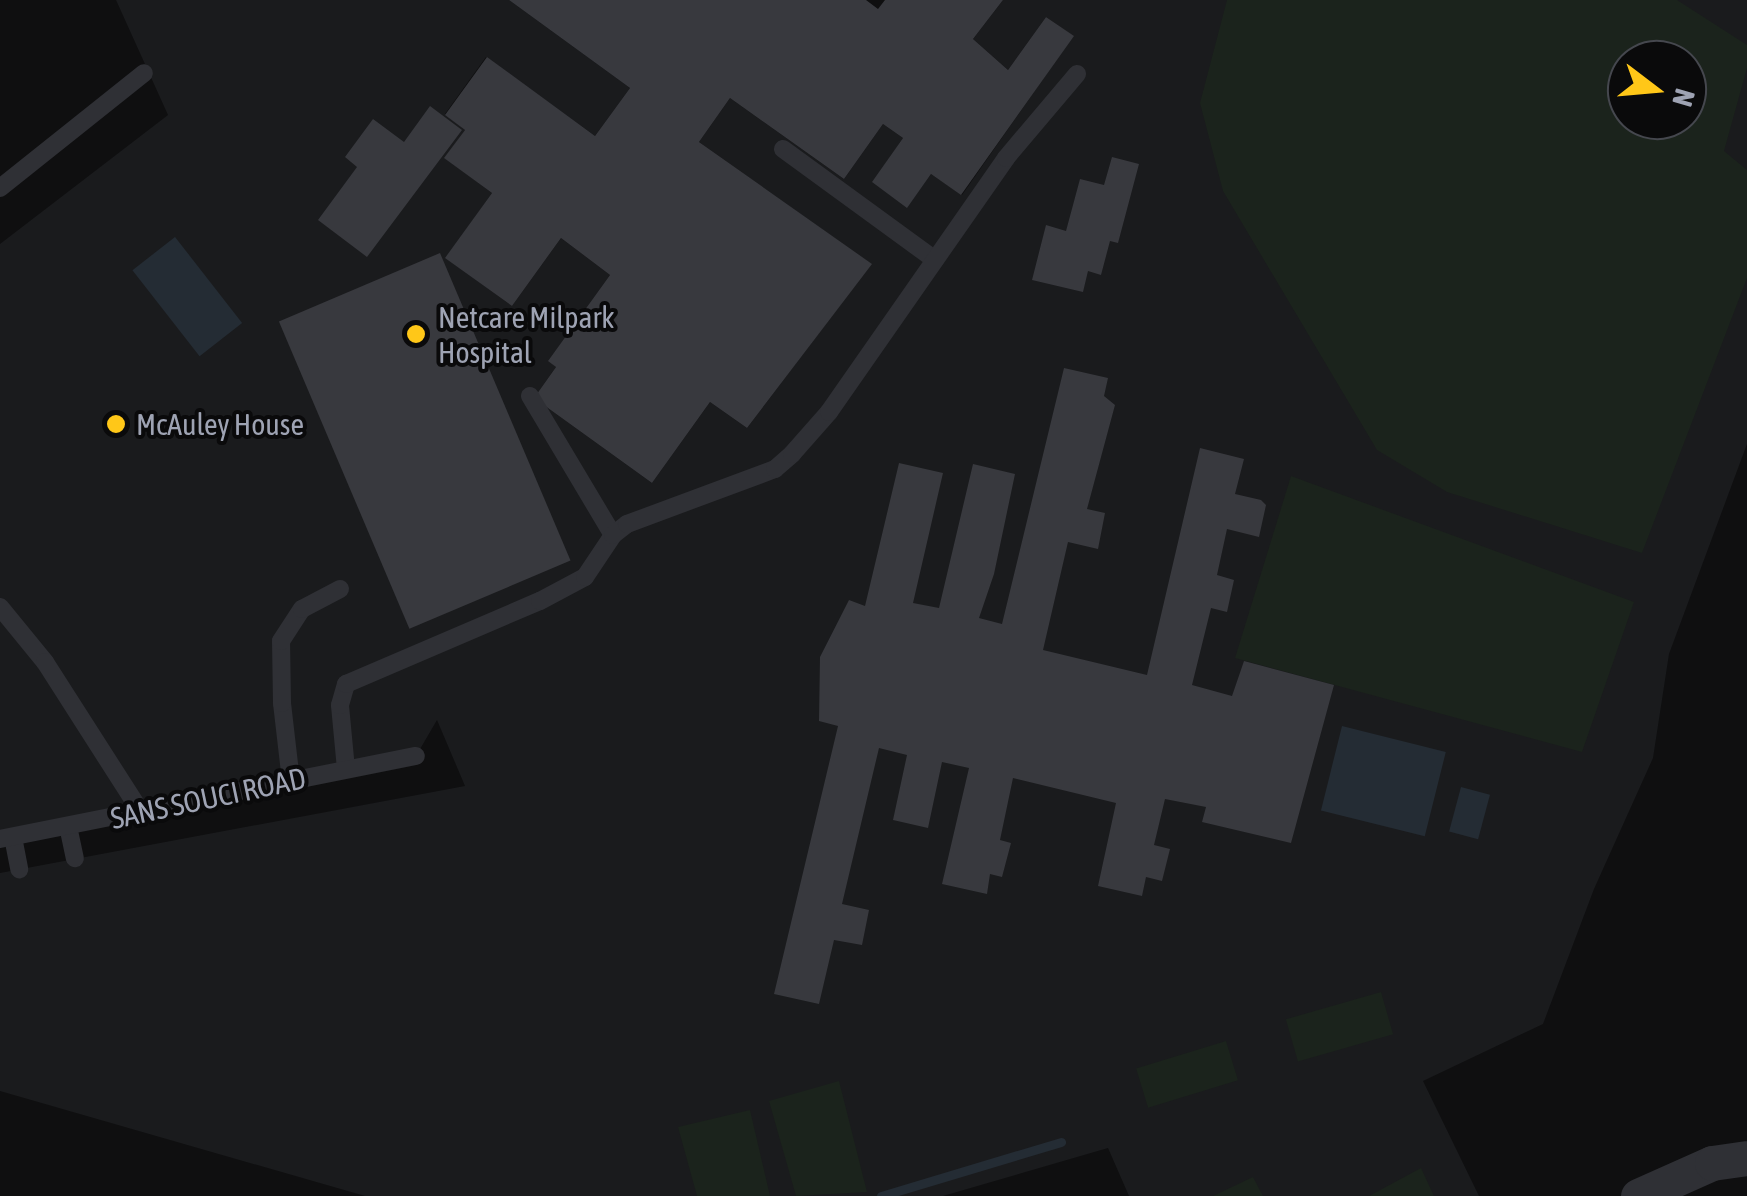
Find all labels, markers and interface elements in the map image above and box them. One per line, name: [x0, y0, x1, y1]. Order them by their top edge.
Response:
north arrow: [1607, 40, 1707, 140]
text: N: [1666, 85, 1702, 110]
place label: Netcare Milpark Hospital: [438, 299, 614, 370]
marker: Netcare Milpark Hospital: [403, 321, 429, 347]
place label: McAuley House: [136, 406, 304, 442]
marker: McAuley House: [105, 413, 127, 435]
street label: SANS SOUCI ROAD: [107, 760, 309, 836]

